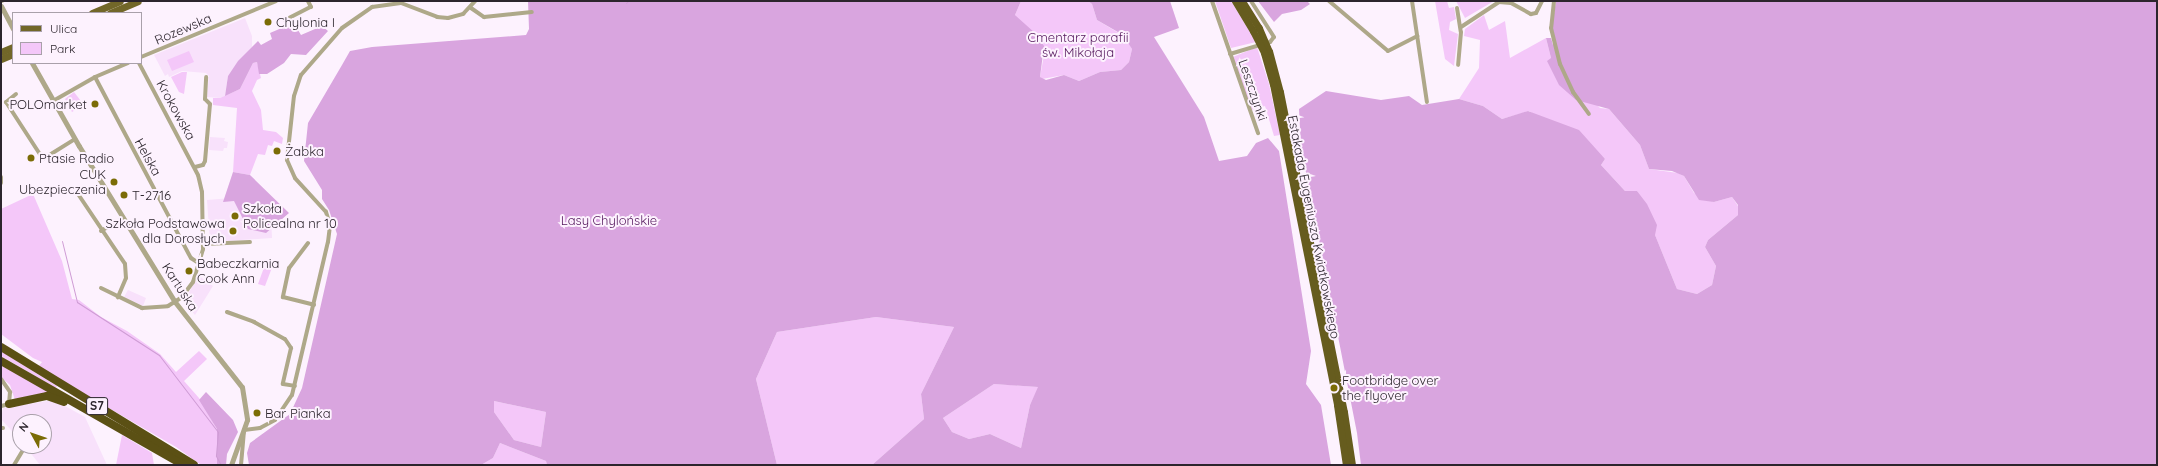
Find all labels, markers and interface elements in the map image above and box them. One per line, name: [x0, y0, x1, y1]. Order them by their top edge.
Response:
street label: Rozewska: [152, 10, 214, 48]
legend: [12, 12, 142, 64]
place label: Chylonia I: [276, 14, 335, 30]
marker: Chylonia I: [263, 17, 273, 27]
text: Ulica: [50, 21, 77, 36]
park label: Cmentarz parafii św. Mikołaja: [1028, 30, 1128, 61]
text: Park: [50, 41, 75, 56]
street label: Leszczynki: [1235, 57, 1271, 123]
street label: Krokowska: [153, 77, 199, 143]
place label: POLOmarket: [9, 96, 87, 112]
marker: POLOmarket: [90, 99, 100, 109]
street label: Estakada Eugeniusza Kwiatkowskiego: [1285, 114, 1343, 340]
street label: Helska: [131, 135, 165, 179]
place label: Żabka: [285, 143, 324, 159]
marker: Żabka: [272, 146, 282, 156]
place label: Ptasie Radio: [39, 150, 114, 166]
marker: Ptasie Radio: [26, 153, 36, 163]
place label: CUK Ubezpieczenia: [19, 167, 106, 198]
marker: CUK Ubezpieczenia: [109, 177, 119, 187]
place label: T-2716: [132, 187, 171, 203]
marker: T-2716: [119, 190, 129, 200]
place label: Szkoła Policealna nr 10: [243, 201, 337, 232]
marker: Szkoła Policealna nr 10: [230, 211, 240, 221]
park label: Lasy Chylońskie: [561, 212, 657, 228]
place label: Szkoła Podstawowa dla Dorosłych: [106, 216, 225, 247]
marker: Szkoła Podstawowa dla Dorosłych: [228, 226, 238, 236]
place label: Babeczkarnia Cook Ann: [197, 256, 279, 287]
street label: Kartuska: [159, 260, 201, 314]
marker: Babeczkarnia Cook Ann: [184, 266, 194, 276]
place label: Footbridge over the flyover: [1342, 373, 1439, 404]
marker: Footbridge over the flyover: [1329, 383, 1339, 393]
road number: S7: [86, 396, 108, 416]
place label: Bar Pianka: [265, 405, 331, 421]
marker: Bar Pianka: [252, 408, 262, 418]
north arrow: [12, 414, 52, 454]
text: N: [16, 419, 32, 435]

